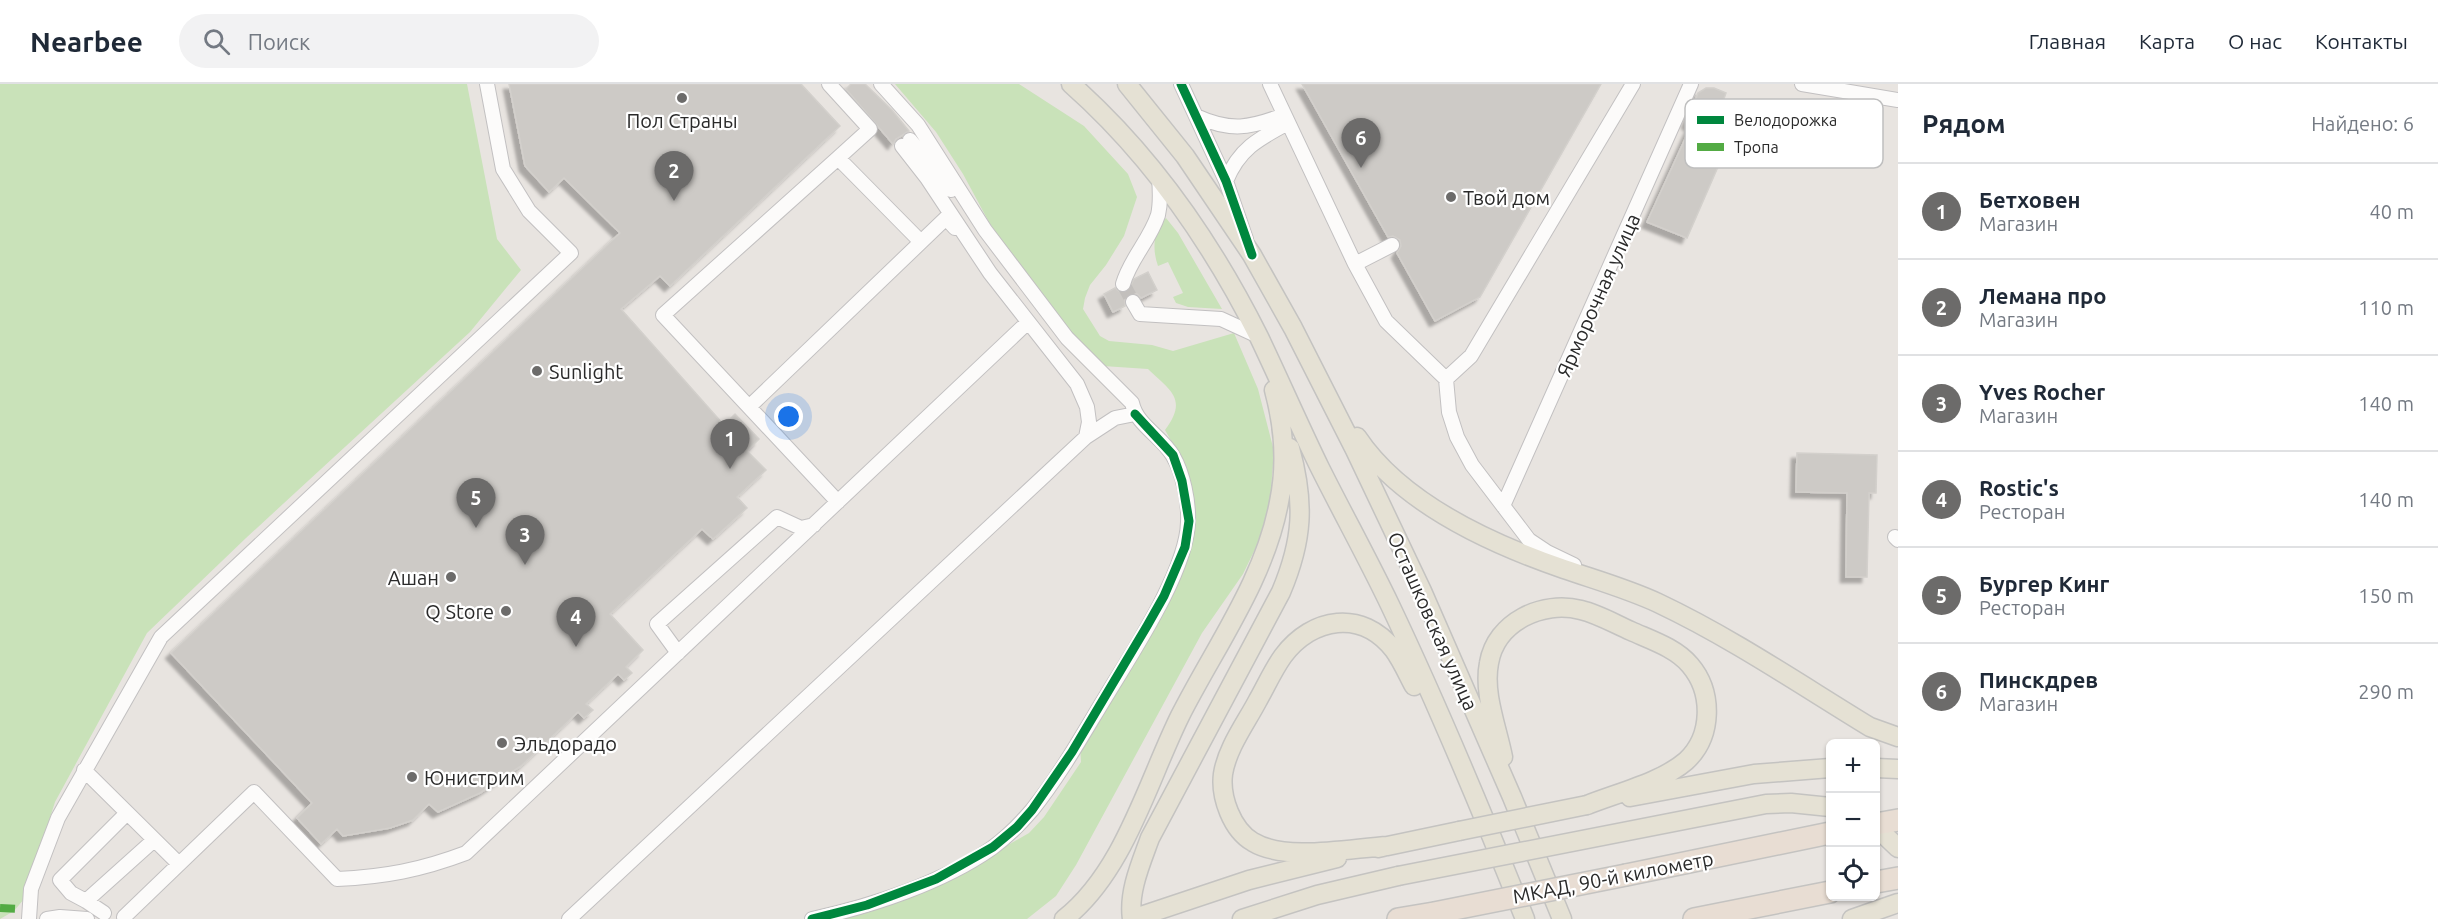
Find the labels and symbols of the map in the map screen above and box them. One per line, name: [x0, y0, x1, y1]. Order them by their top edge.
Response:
marker: Пол Страны: [675, 91, 689, 105]
legend: [1685, 99, 1883, 168]
place label: Пол Страны: [626, 109, 738, 132]
text: Велодорожка: [1734, 111, 1837, 129]
pin: 6: [1342, 118, 1380, 168]
text: Тропа: [1734, 138, 1779, 156]
pin: 2: [654, 152, 694, 201]
place label: Твой дом: [1463, 186, 1550, 209]
marker: Твой дом: [1444, 190, 1458, 204]
street label: Ярморочная улица: [1552, 210, 1644, 380]
place label: Sunlight: [549, 360, 623, 383]
marker: Sunlight: [530, 364, 544, 378]
your location: [774, 402, 803, 431]
pin: 1: [710, 420, 750, 469]
pin: 5: [456, 478, 496, 528]
pin: 3: [506, 516, 544, 565]
street label: Осташковская улица: [1383, 528, 1483, 714]
place label: Ашан: [388, 566, 439, 589]
marker: Ашан: [444, 570, 458, 584]
pin: 4: [556, 598, 596, 647]
place label: Q Store: [425, 600, 494, 623]
marker: Q Store: [499, 604, 513, 618]
place label: Эльдорадо: [514, 732, 617, 755]
marker: Эльдорадо: [495, 736, 509, 750]
place label: Юнистрим: [424, 766, 524, 789]
marker: Юнистрим: [405, 770, 419, 784]
street label: МКАД, 90-й километр: [1511, 846, 1715, 908]

